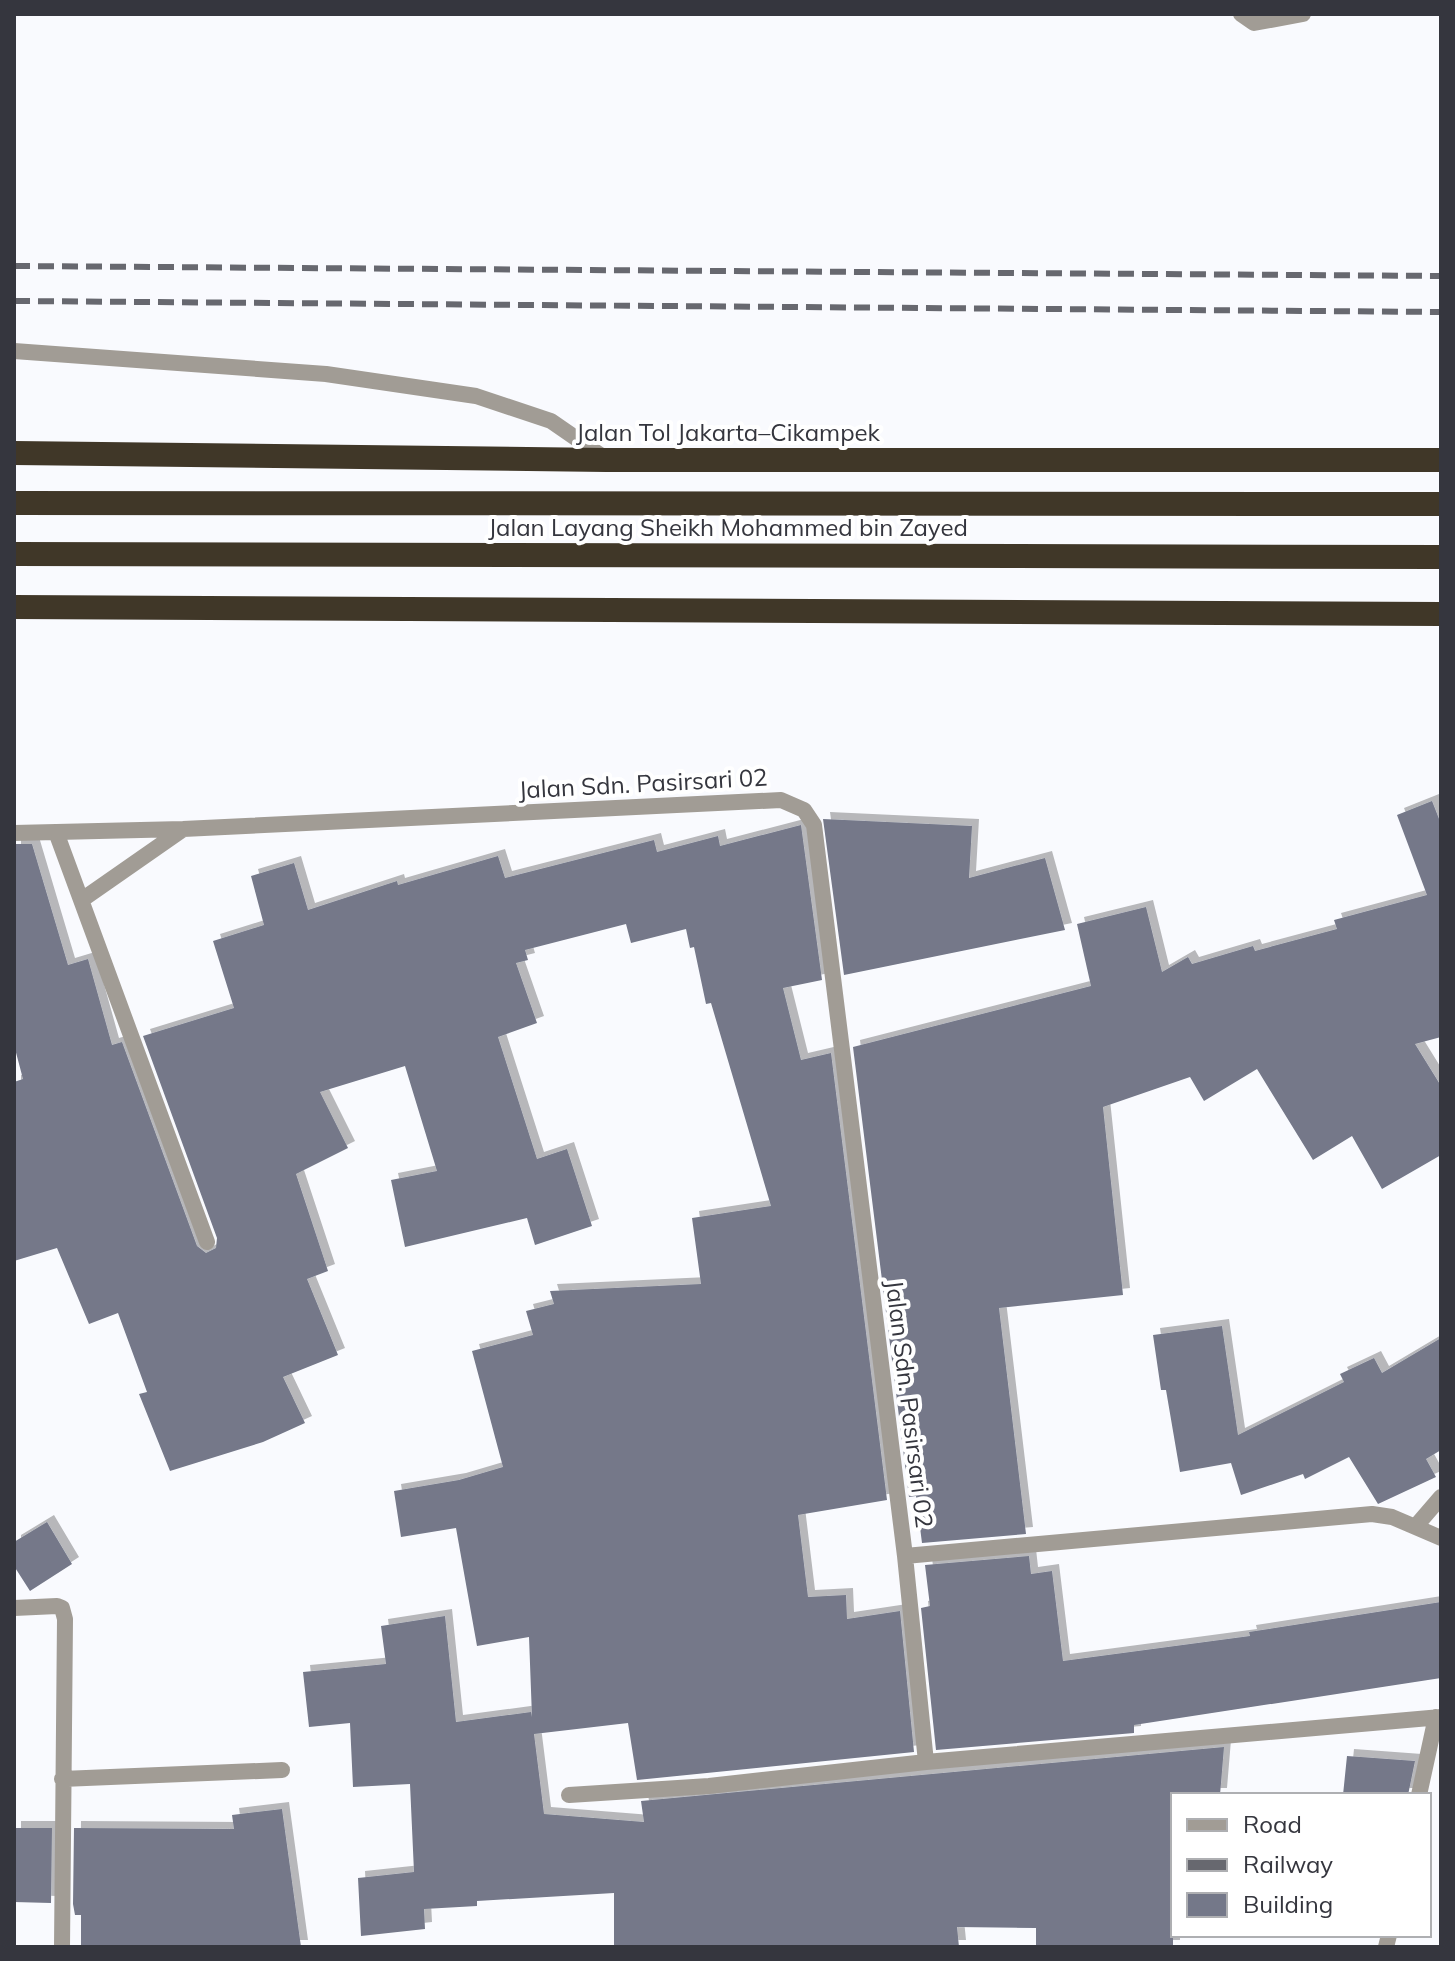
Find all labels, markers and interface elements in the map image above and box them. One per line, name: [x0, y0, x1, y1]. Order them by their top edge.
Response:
street label: Jalan Tol Jakarta–Cikampek: [576, 417, 881, 447]
street label: Jalan Layang Sheikh Mohammed bin Zayed: [488, 512, 968, 542]
street label: Jalan Sdn. Pasirsari 02: [518, 761, 768, 805]
street label: Jalan Sdn. Pasirsari 02: [880, 1278, 940, 1530]
legend: [1171, 1793, 1431, 1937]
text: Road: [1243, 1809, 1302, 1839]
text: Railway: [1243, 1849, 1333, 1879]
text: Building: [1243, 1889, 1333, 1919]

